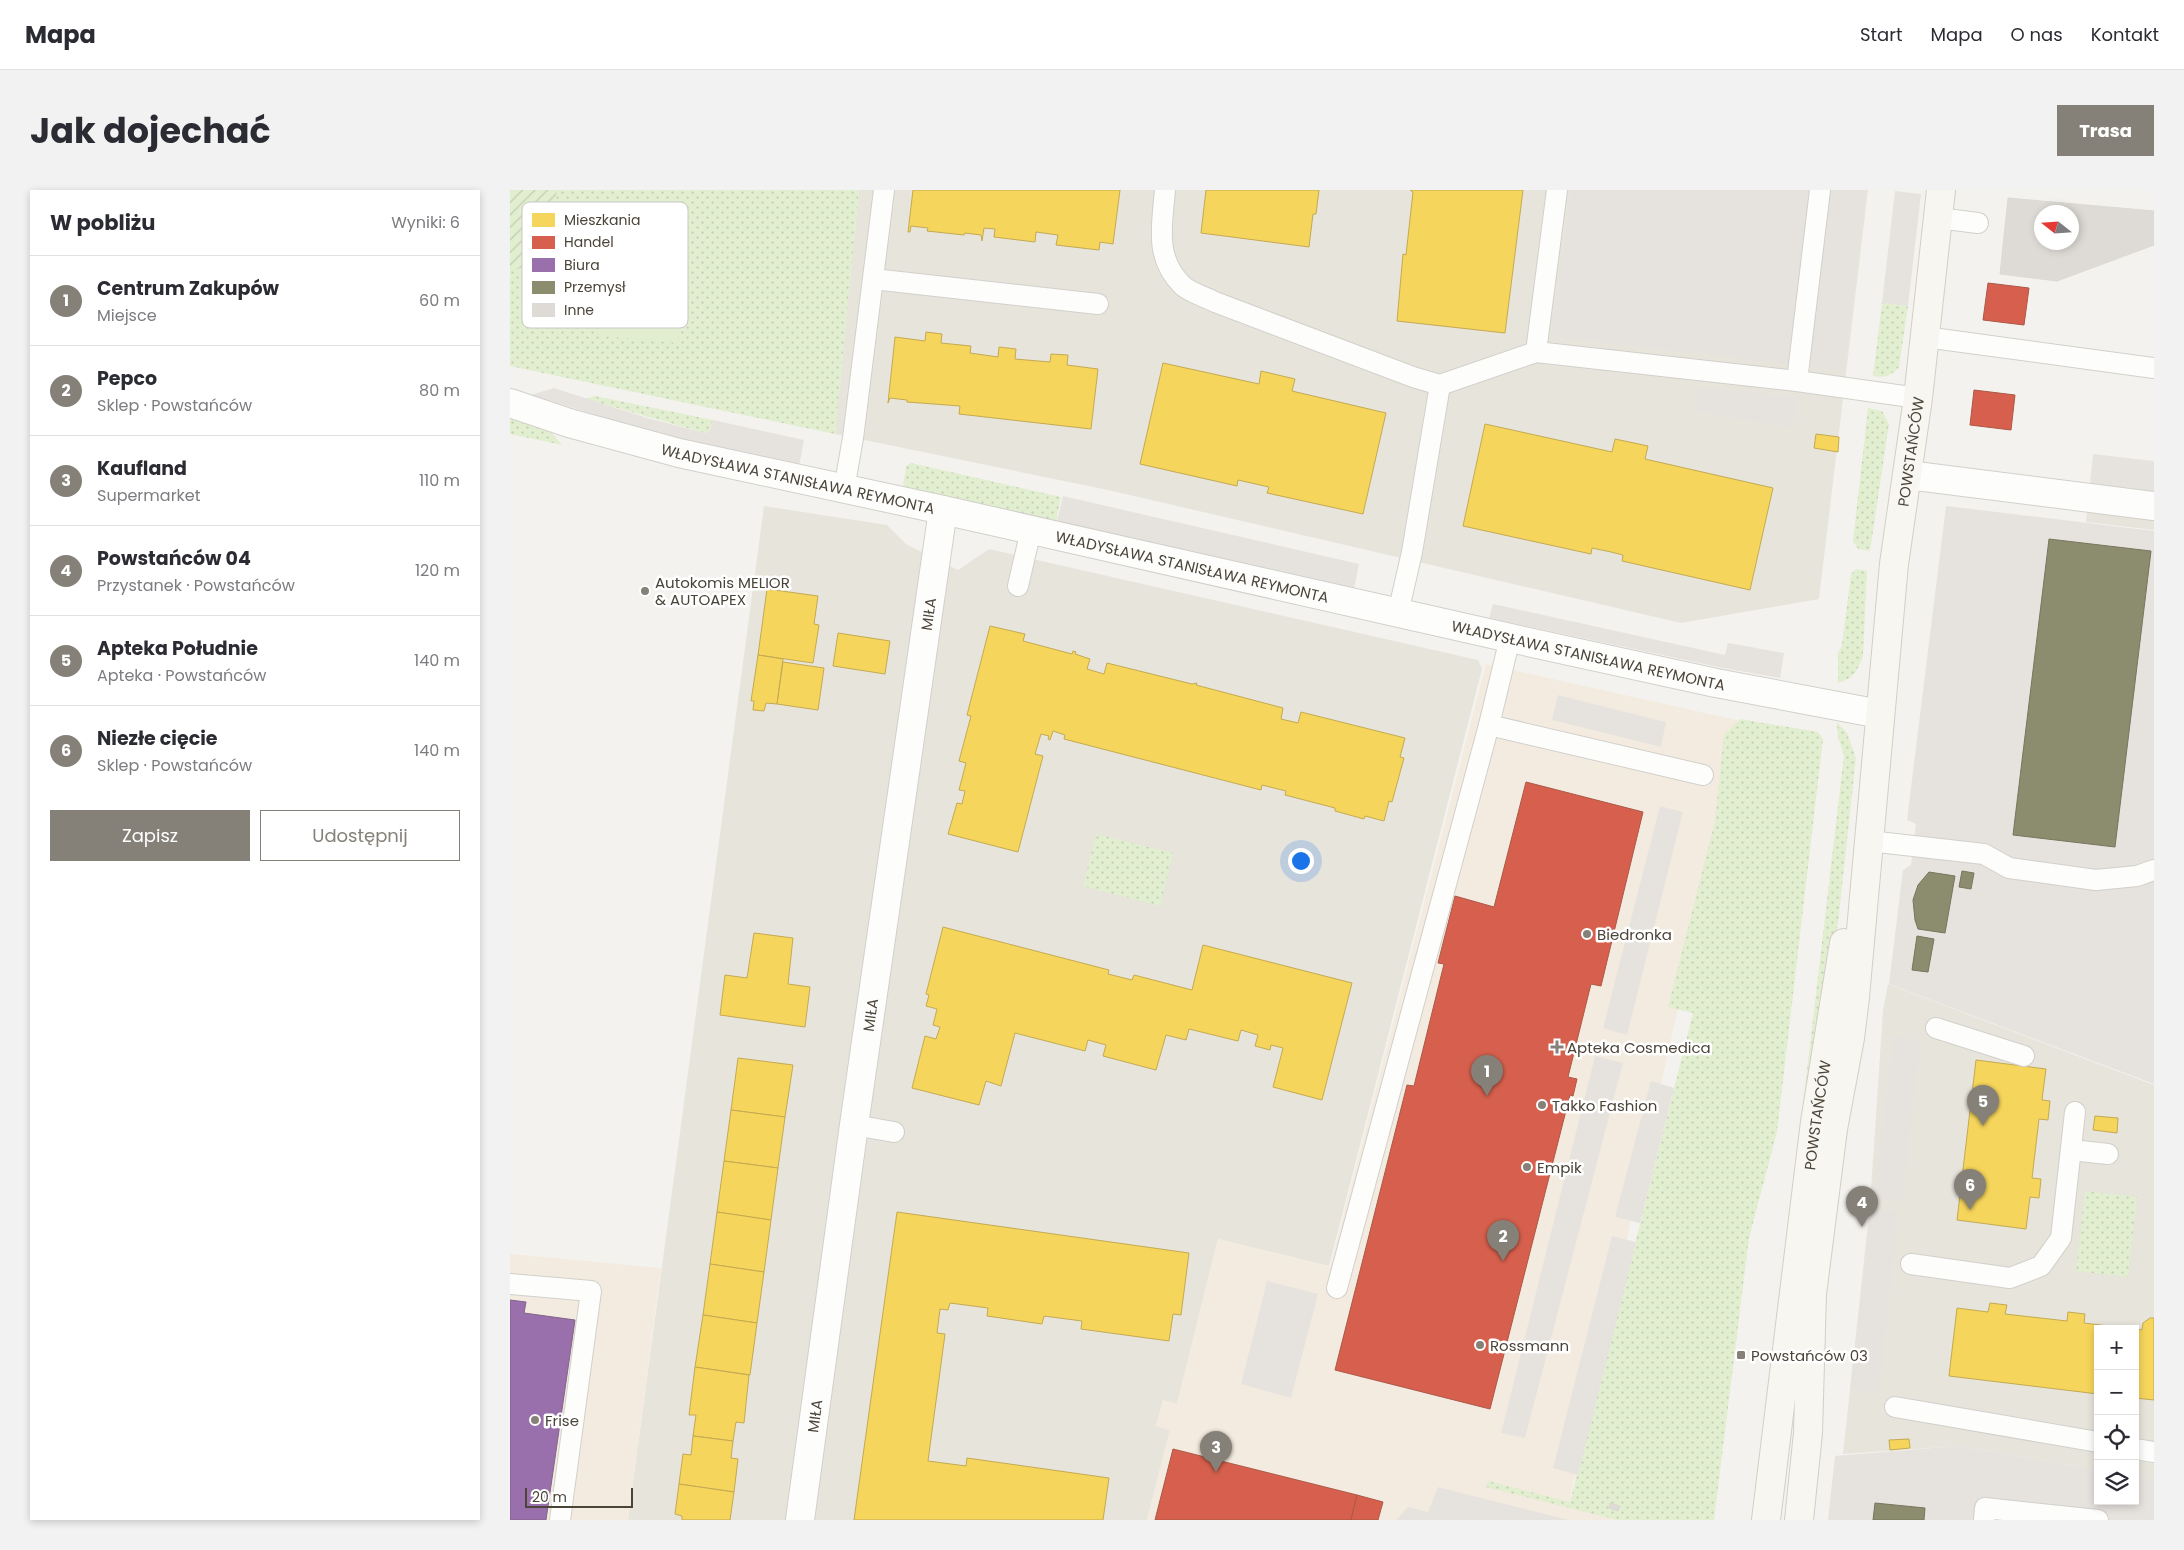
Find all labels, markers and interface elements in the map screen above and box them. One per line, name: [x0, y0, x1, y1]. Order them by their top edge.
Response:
text: Mapa: [25, 18, 96, 51]
text: Start: [1860, 22, 1903, 47]
text: Mapa: [1931, 22, 1983, 47]
text: O nas: [2011, 22, 2063, 47]
text: Kontakt: [2091, 22, 2159, 47]
button: Trasa: [2057, 105, 2154, 156]
text: Jak dojechać: [30, 106, 271, 155]
legend: [522, 202, 688, 328]
north arrow: [2034, 205, 2079, 250]
text: W pobliżu: [50, 208, 155, 237]
text: Mieszkania: [564, 210, 640, 230]
text: Wyniki: 6: [391, 211, 460, 234]
text: Handel: [564, 232, 614, 252]
text: Biura: [564, 255, 600, 275]
text: Centrum Zakupów: [97, 275, 279, 302]
text: Przemysł: [564, 277, 626, 297]
text: 1: [63, 289, 69, 312]
text: 60 m: [419, 289, 460, 312]
text: Inne: [564, 300, 594, 320]
text: Miejsce: [97, 304, 157, 327]
text: Pepco: [97, 365, 157, 392]
text: 2: [61, 379, 71, 402]
text: 80 m: [419, 379, 460, 402]
text: Sklep · Powstańców: [97, 394, 252, 417]
street label: POWSTAŃCÓW: [1892, 395, 1929, 508]
street label: WŁADYSŁAWA STANISŁAWA REYMONTA: [659, 438, 937, 518]
text: Kaufland: [97, 455, 187, 482]
text: 3: [61, 469, 71, 492]
text: 110 m: [419, 469, 460, 492]
text: Supermarket: [97, 484, 201, 507]
street label: WŁADYSŁAWA STANISŁAWA REYMONTA: [1054, 525, 1331, 607]
text: Powstańców 04: [97, 545, 251, 572]
text: 4: [61, 559, 71, 582]
text: 120 m: [415, 559, 460, 582]
place label: Autokomis MELIOR & AUTOAPEX: [655, 572, 790, 610]
text: Przystanek · Powstańców: [97, 574, 295, 597]
marker: Autokomis MELIOR & AUTOAPEX: [639, 585, 651, 597]
street label: MIŁA: [915, 596, 941, 632]
street label: WŁADYSŁAWA STANISŁAWA REYMONTA: [1450, 615, 1727, 695]
text: Apteka Południe: [97, 635, 258, 662]
text: 5: [61, 649, 71, 672]
text: 140 m: [414, 649, 460, 672]
text: Apteka · Powstańców: [97, 664, 266, 687]
text: Niezłe cięcie: [97, 725, 217, 752]
text: 6: [61, 739, 71, 762]
text: 140 m: [414, 739, 460, 762]
text: Sklep · Powstańców: [97, 754, 252, 777]
button: Zapisz: [50, 810, 250, 861]
button: Udostępnij: [260, 810, 460, 861]
your location: [1288, 848, 1314, 874]
place label: Biedronka: [1597, 924, 1672, 945]
marker: Biedronka: [1581, 928, 1593, 940]
street label: MIŁA: [857, 997, 883, 1033]
place label: Apteka Cosmedica: [1567, 1037, 1711, 1058]
marker: Apteka Cosmedica: [1551, 1041, 1563, 1053]
pin: 1: [1471, 1055, 1503, 1096]
street label: POWSTAŃCÓW: [1799, 1058, 1835, 1171]
pin: 5: [1967, 1085, 1999, 1126]
place label: Takko Fashion: [1552, 1095, 1657, 1116]
marker: Takko Fashion: [1536, 1099, 1548, 1111]
place label: Empik: [1537, 1157, 1582, 1178]
marker: Empik: [1521, 1161, 1533, 1173]
pin: 6: [1954, 1169, 1986, 1210]
pin: 4: [1846, 1186, 1878, 1227]
pin: 2: [1487, 1220, 1519, 1261]
map controls: [2094, 1325, 2139, 1505]
button: +: [2094, 1325, 2139, 1370]
place label: Rossmann: [1490, 1335, 1569, 1356]
marker: Rossmann: [1474, 1339, 1486, 1351]
place label: Powstańców 03: [1751, 1345, 1868, 1366]
marker: Powstańców 03: [1735, 1349, 1747, 1361]
button: −: [2094, 1370, 2139, 1415]
street label: MIŁA: [802, 1398, 827, 1434]
place label: Frise: [545, 1410, 579, 1431]
marker: Frise: [529, 1414, 541, 1426]
button: locate: [2094, 1415, 2139, 1460]
pin: 3: [1200, 1431, 1232, 1472]
button: layers: [2094, 1460, 2139, 1505]
scale bar: [525, 1485, 632, 1508]
text: 20 m: [532, 1487, 567, 1507]

